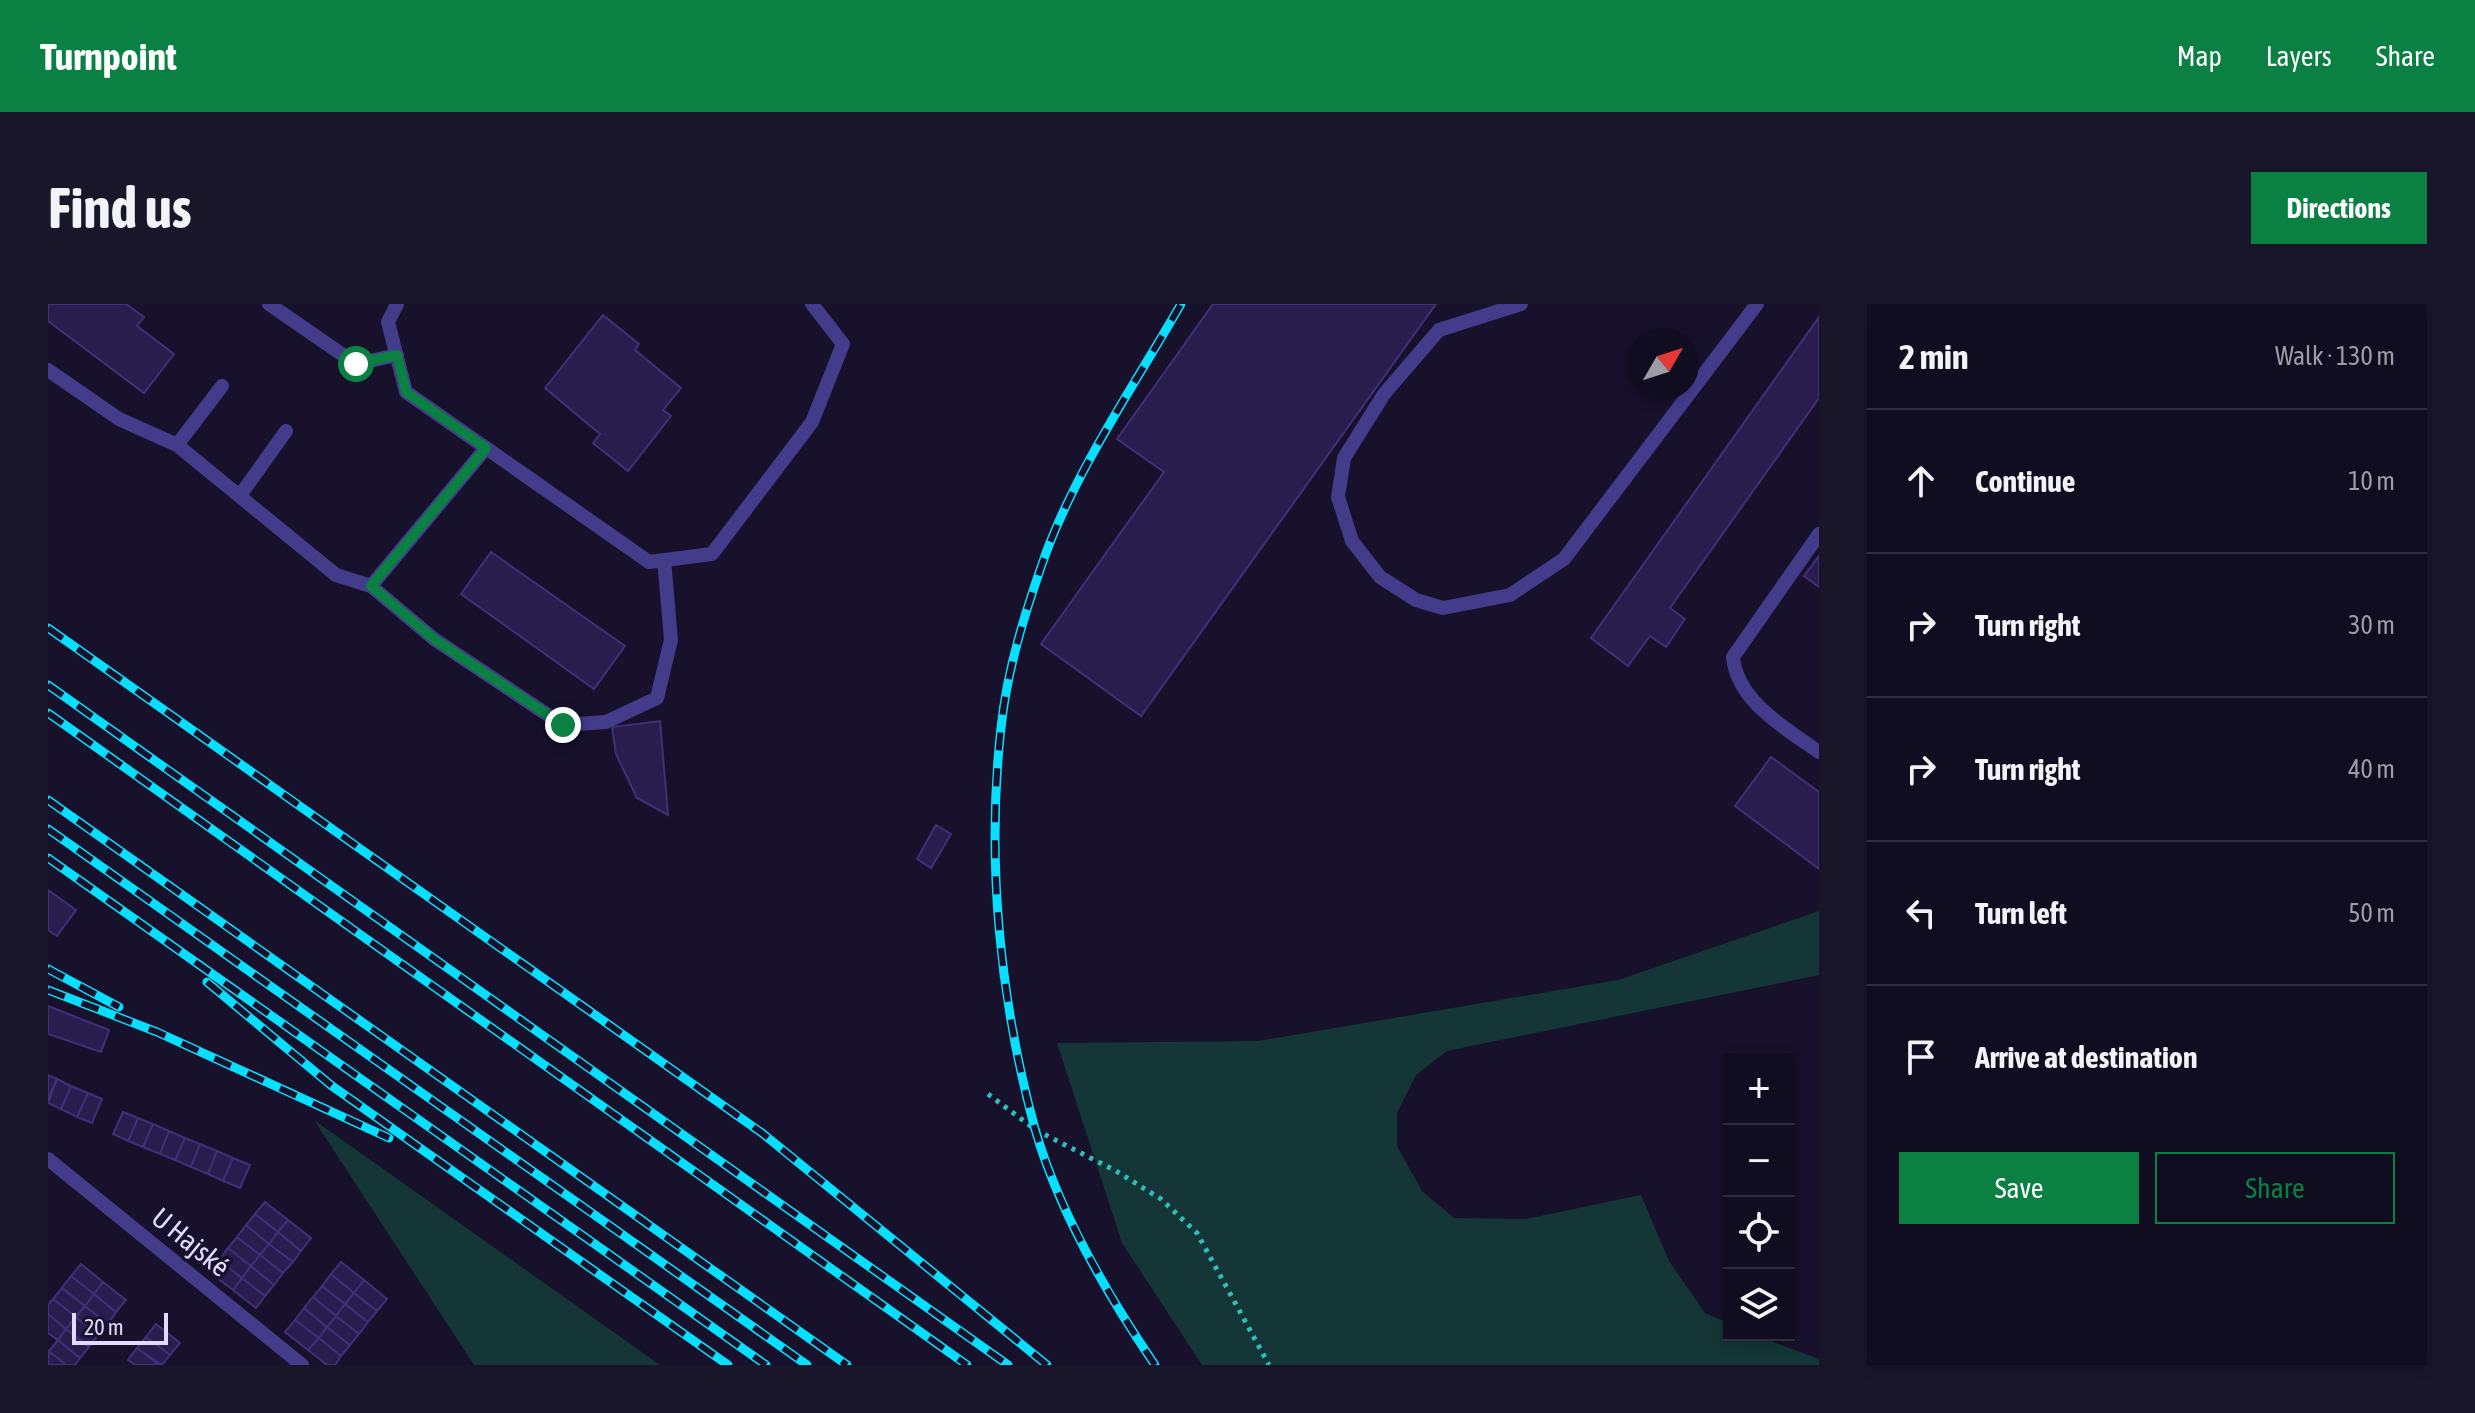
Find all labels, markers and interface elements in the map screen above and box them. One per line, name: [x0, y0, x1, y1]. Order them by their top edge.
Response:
text: Turnpoint: [40, 35, 177, 78]
text: Map: [2177, 40, 2222, 72]
text: Layers: [2266, 40, 2332, 72]
text: Share: [2376, 40, 2435, 72]
button: Directions: [2251, 172, 2427, 244]
text: Find us: [48, 176, 192, 240]
north arrow: [1627, 328, 1699, 400]
text: 2 min: [1899, 337, 1968, 376]
text: Walk · 130 m: [2275, 341, 2395, 371]
route start: [338, 346, 374, 382]
icon: ahead: [1899, 459, 1943, 503]
text: Continue: [1975, 464, 2075, 498]
text: 10 m: [2348, 466, 2395, 496]
icon: right: [1899, 603, 1943, 647]
text: Turn right: [1975, 608, 2081, 642]
text: 30 m: [2348, 610, 2395, 640]
route end: [545, 707, 581, 743]
icon: right: [1899, 747, 1943, 791]
text: Turn right: [1975, 752, 2081, 786]
text: 40 m: [2348, 754, 2395, 784]
icon: left: [1899, 891, 1943, 935]
text: Turn left: [1975, 896, 2067, 930]
text: 50 m: [2348, 898, 2395, 928]
icon: arrive: [1899, 1035, 1943, 1079]
text: Arrive at destination: [1975, 1040, 2197, 1074]
map controls: [1723, 1053, 1795, 1341]
button: +: [1723, 1053, 1795, 1125]
button: −: [1723, 1125, 1795, 1197]
button: Save: [1899, 1152, 2139, 1224]
button: Share: [2155, 1152, 2395, 1224]
button: locate: [1723, 1197, 1795, 1269]
street label: U Hajské: [146, 1201, 236, 1283]
button: layers: [1723, 1269, 1795, 1341]
scale bar: [72, 1309, 168, 1345]
text: 20 m: [84, 1314, 124, 1340]

